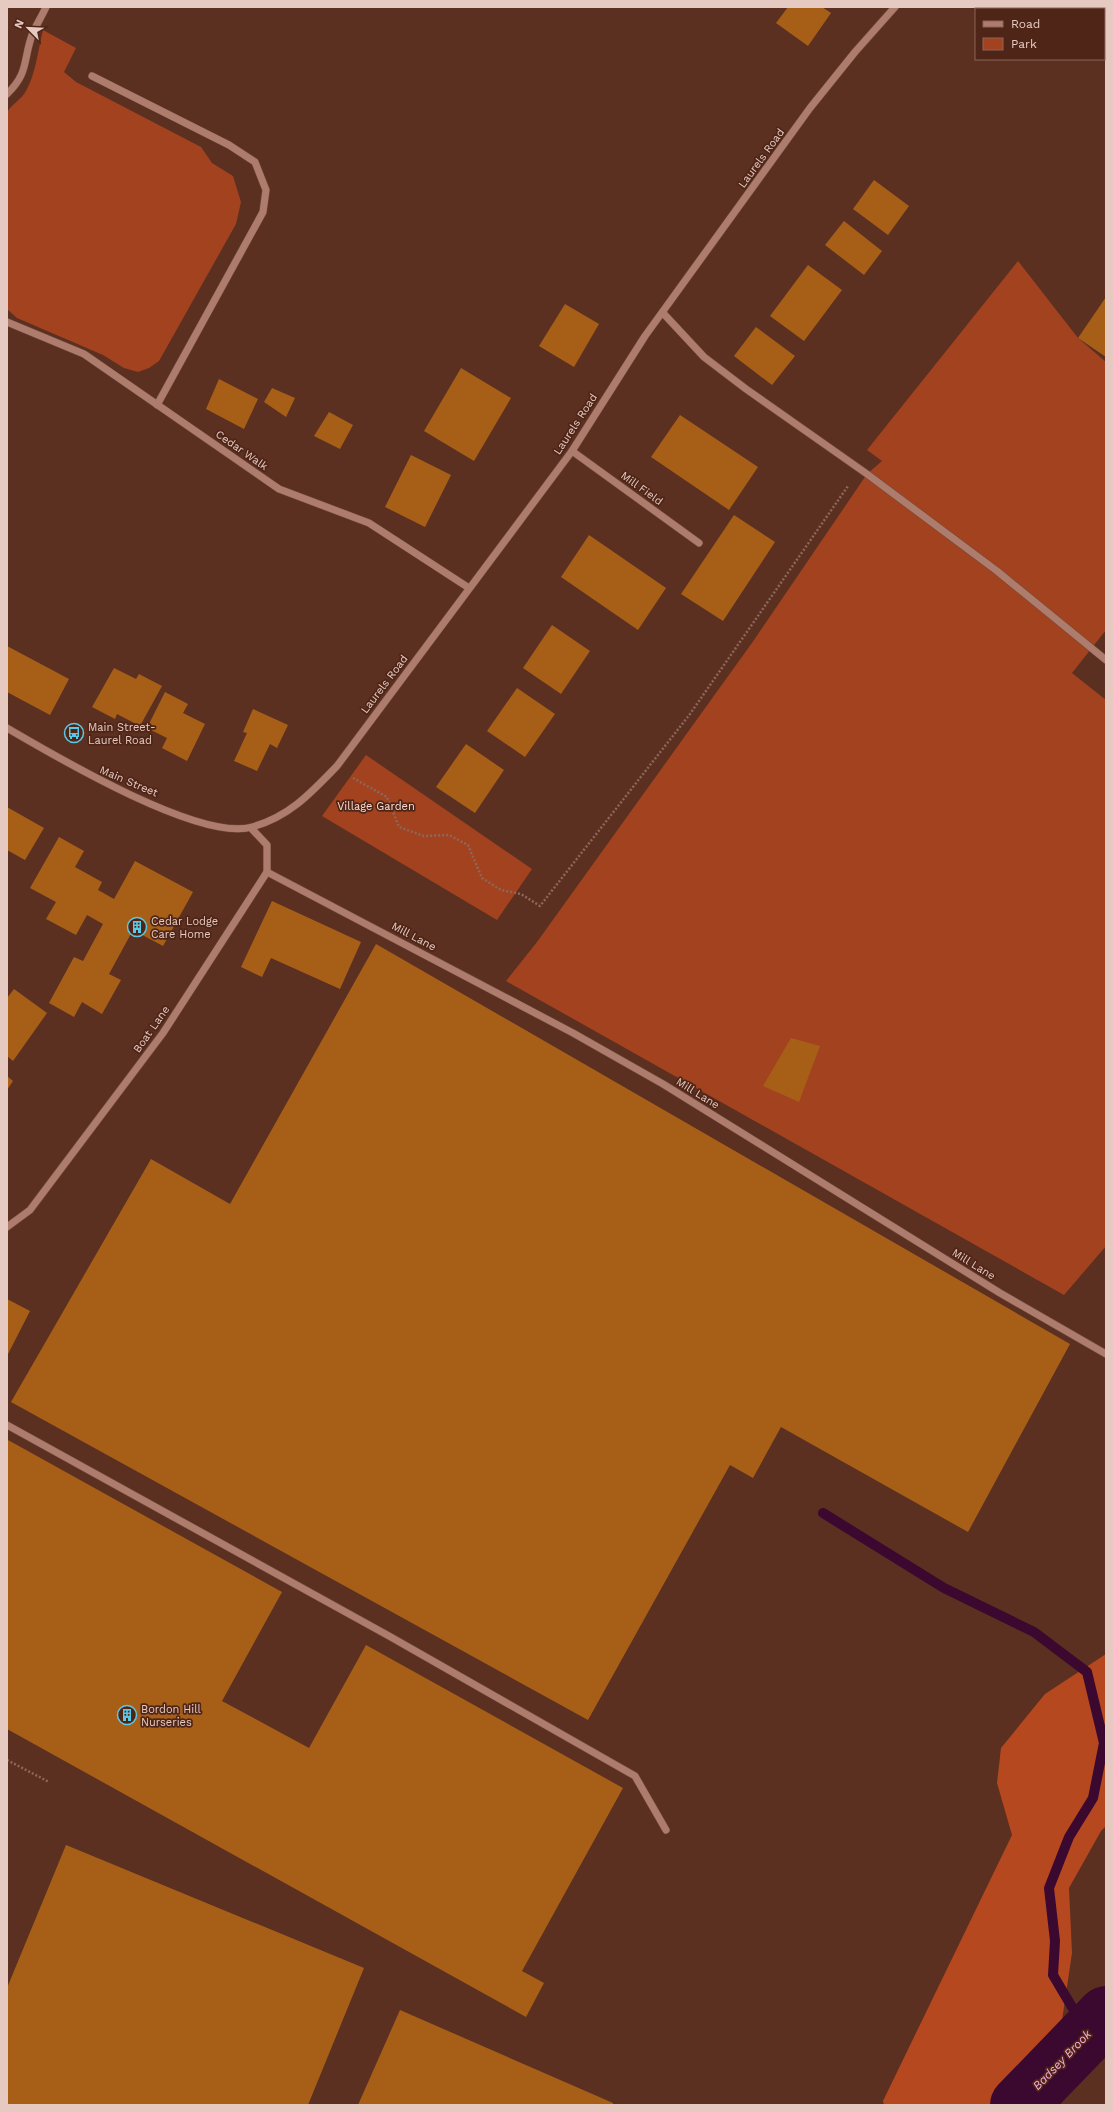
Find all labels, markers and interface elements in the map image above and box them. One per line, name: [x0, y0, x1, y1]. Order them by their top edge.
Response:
north arrow: [8, 8, 48, 48]
legend: [975, 8, 1105, 60]
text: Road: [1011, 17, 1040, 31]
text: N: [12, 18, 27, 31]
text: Park: [1011, 37, 1037, 51]
street label: Laurels Road: [736, 126, 787, 190]
street label: Laurels Road: [551, 391, 600, 457]
street label: Cedar Walk: [213, 428, 270, 473]
street label: Mill Field: [618, 469, 665, 508]
street label: Laurels Road: [358, 652, 411, 716]
place label: Main Street- Laurel Road: [88, 721, 156, 747]
bus stop icon: Main Street- Laurel Road: [63, 722, 85, 744]
street label: Main Street: [98, 763, 160, 800]
park label: Village Garden: [337, 800, 415, 813]
place label: Cedar Lodge Care Home: [151, 915, 218, 941]
building icon: Cedar Lodge Care Home: [126, 916, 148, 938]
street label: Mill Lane: [389, 919, 438, 954]
street label: Boat Lane: [131, 1003, 172, 1055]
street label: Mill Lane: [674, 1075, 722, 1112]
street label: Mill Lane: [950, 1246, 998, 1283]
place label: Bordon Hill Nurseries: [141, 1703, 202, 1729]
building icon: Bordon Hill Nurseries: [116, 1704, 138, 1726]
water label: Badsey Brook: [1030, 2027, 1094, 2093]

